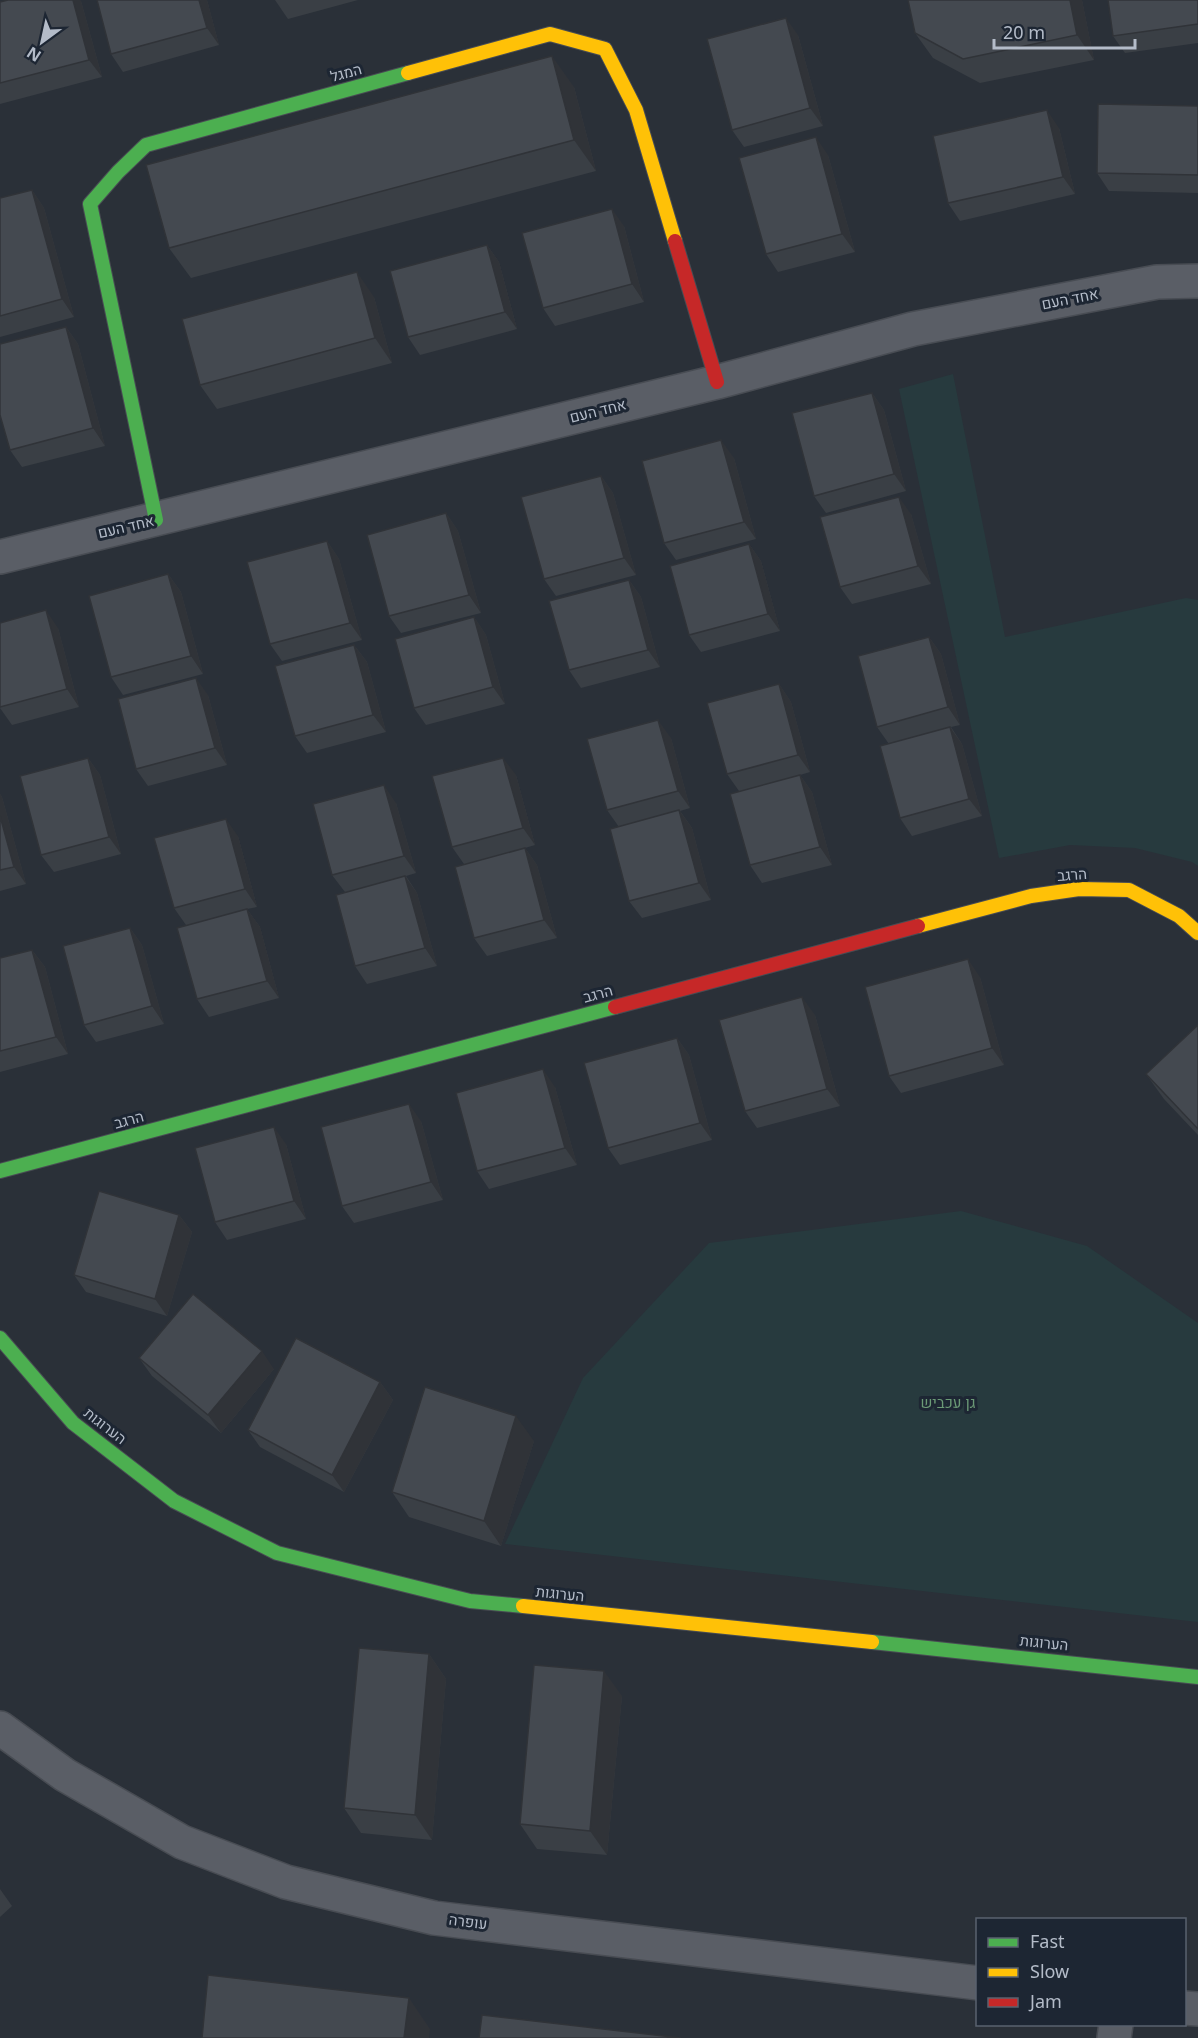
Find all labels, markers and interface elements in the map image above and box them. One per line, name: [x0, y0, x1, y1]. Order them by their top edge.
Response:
north arrow: [12, 12, 72, 72]
scale bar: [994, 12, 1135, 50]
text: 20 m: [1003, 20, 1045, 44]
text: N: [22, 42, 45, 67]
street label: המגל: [328, 58, 364, 86]
street label: אחד העם: [1040, 283, 1100, 313]
street label: אחד העם: [567, 393, 628, 427]
street label: אחד העם: [96, 510, 156, 542]
street label: הרגב: [1056, 863, 1088, 885]
street label: הרגב: [581, 980, 615, 1007]
street label: הרגב: [112, 1106, 146, 1133]
park label: גן עכביש: [920, 1392, 976, 1412]
street label: הערוגות: [80, 1402, 131, 1448]
street label: הערוגות: [535, 1581, 585, 1606]
street label: הערוגות: [1019, 1630, 1069, 1655]
street label: עופרה: [448, 1909, 489, 1933]
legend: [976, 1918, 1186, 2026]
text: Fast: [1030, 1929, 1065, 1953]
text: Slow: [1030, 1959, 1069, 1983]
text: Jam: [1028, 1989, 1062, 2013]

